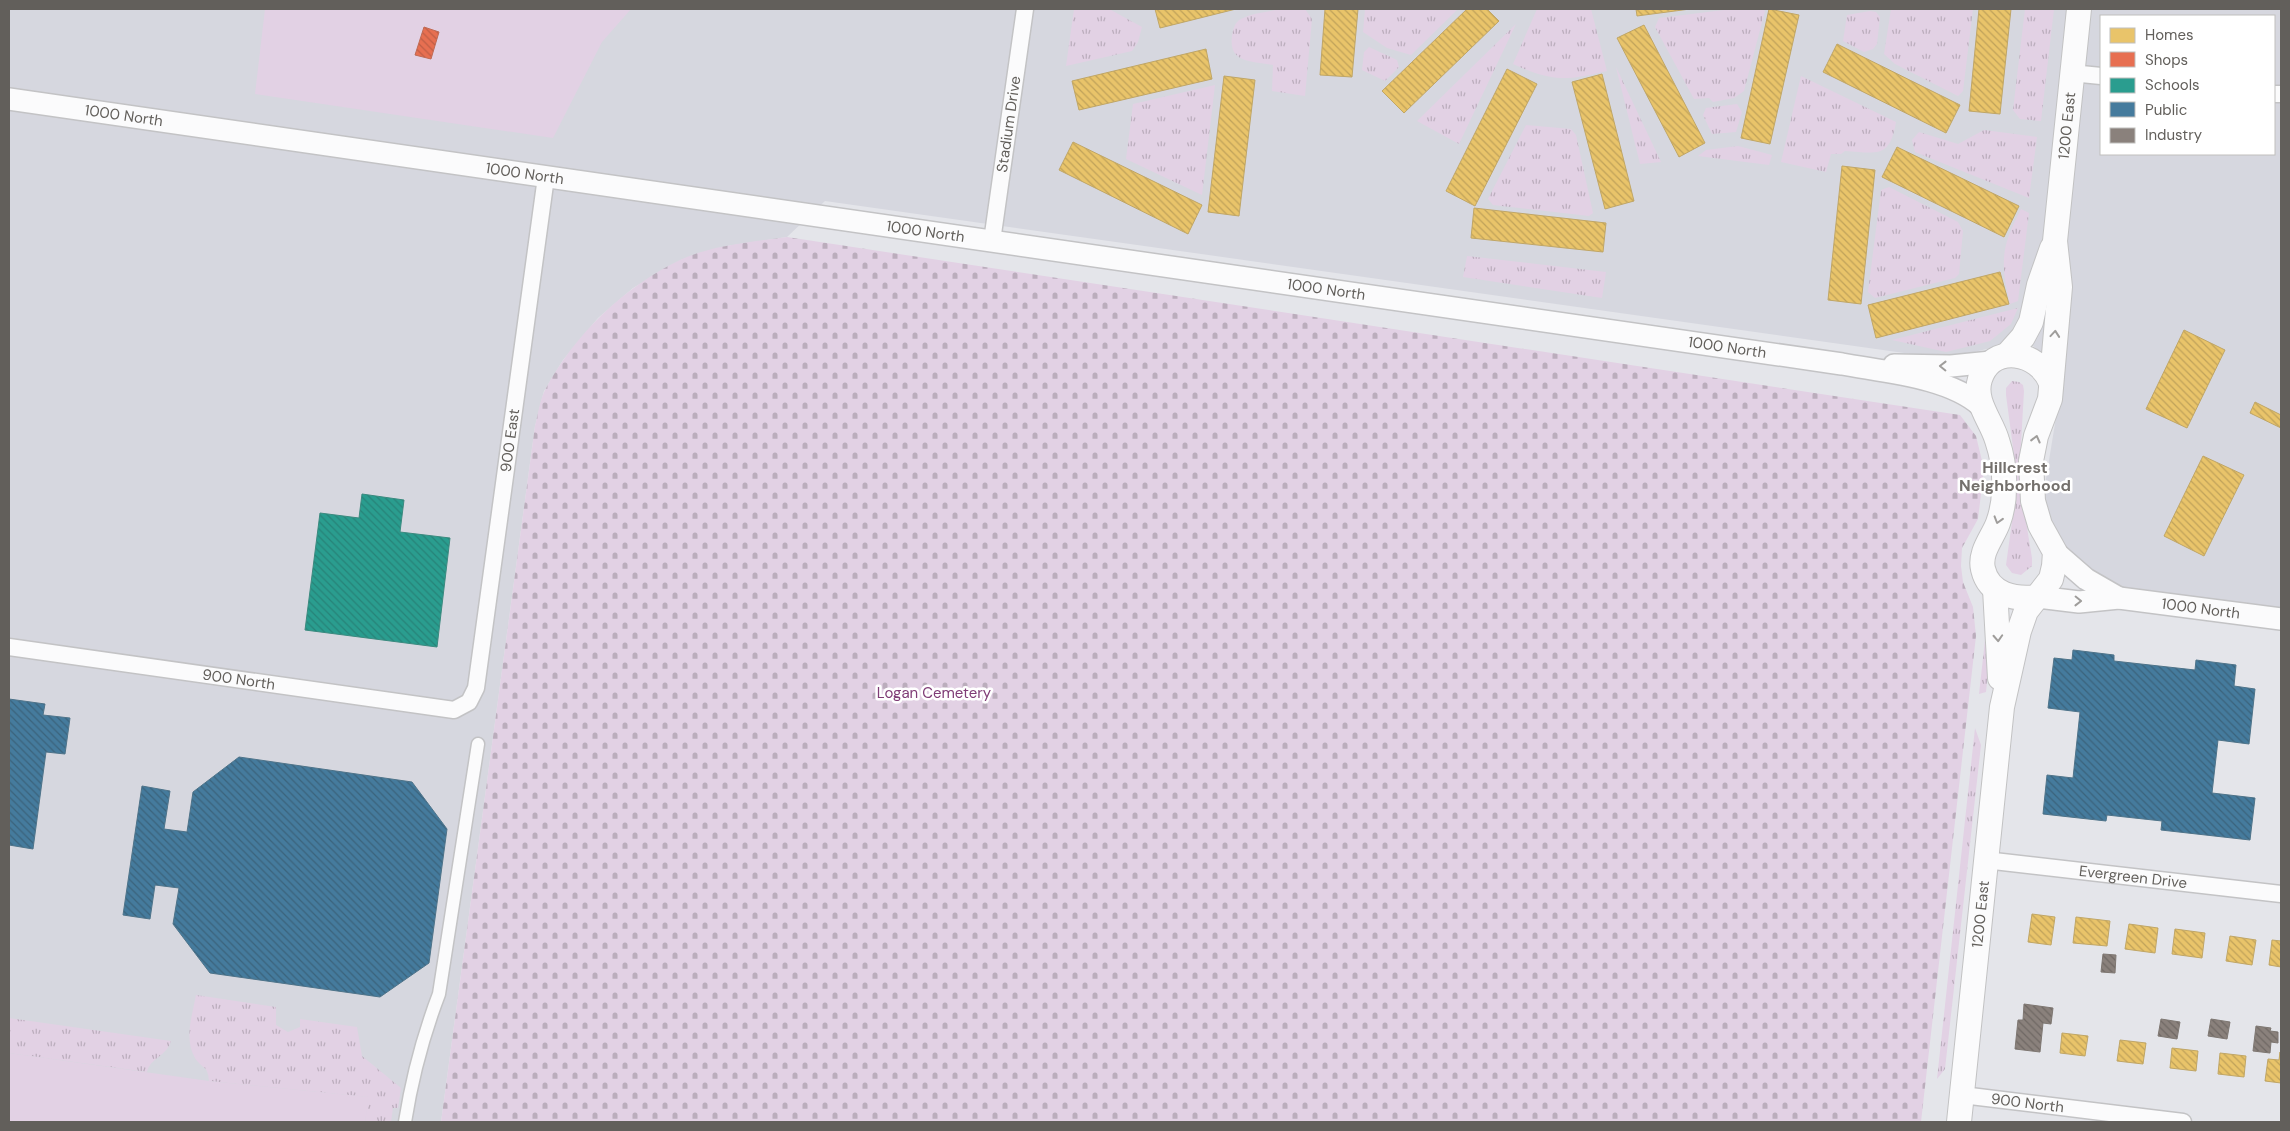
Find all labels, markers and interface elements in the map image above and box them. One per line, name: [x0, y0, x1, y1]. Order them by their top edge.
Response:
legend: [2100, 15, 2275, 155]
text: Homes: [2145, 25, 2194, 45]
text: Shops: [2145, 50, 2188, 70]
street label: Stadium Drive: [992, 75, 1025, 174]
text: Schools: [2145, 75, 2200, 95]
street label: 1200 East: [2054, 91, 2080, 160]
street label: 1000 North: [83, 100, 164, 131]
text: Public: [2145, 100, 2187, 120]
text: Industry: [2145, 125, 2203, 145]
street label: 1000 North: [484, 158, 565, 189]
street label: 1000 North: [885, 216, 966, 247]
street label: 1000 North: [1286, 274, 1367, 305]
one-way arrow: [2049, 330, 2060, 338]
street label: 1000 North: [1687, 332, 1768, 363]
one-way arrow: [1938, 361, 1946, 371]
street label: 900 East: [496, 407, 524, 473]
one-way arrow: [2030, 434, 2041, 443]
district label: Hillcrest Neighborhood: [1959, 457, 2071, 496]
one-way arrow: [1994, 515, 2004, 524]
street label: 1000 North: [2160, 594, 2241, 624]
one-way arrow: [2075, 596, 2083, 606]
one-way arrow: [1992, 634, 2003, 642]
street label: 900 North: [201, 664, 276, 695]
park label: Logan Cemetery: [877, 683, 992, 703]
street label: Evergreen Drive: [2078, 861, 2188, 893]
street label: 1200 East: [1967, 879, 1994, 949]
street label: 900 North: [1990, 1089, 2065, 1117]

